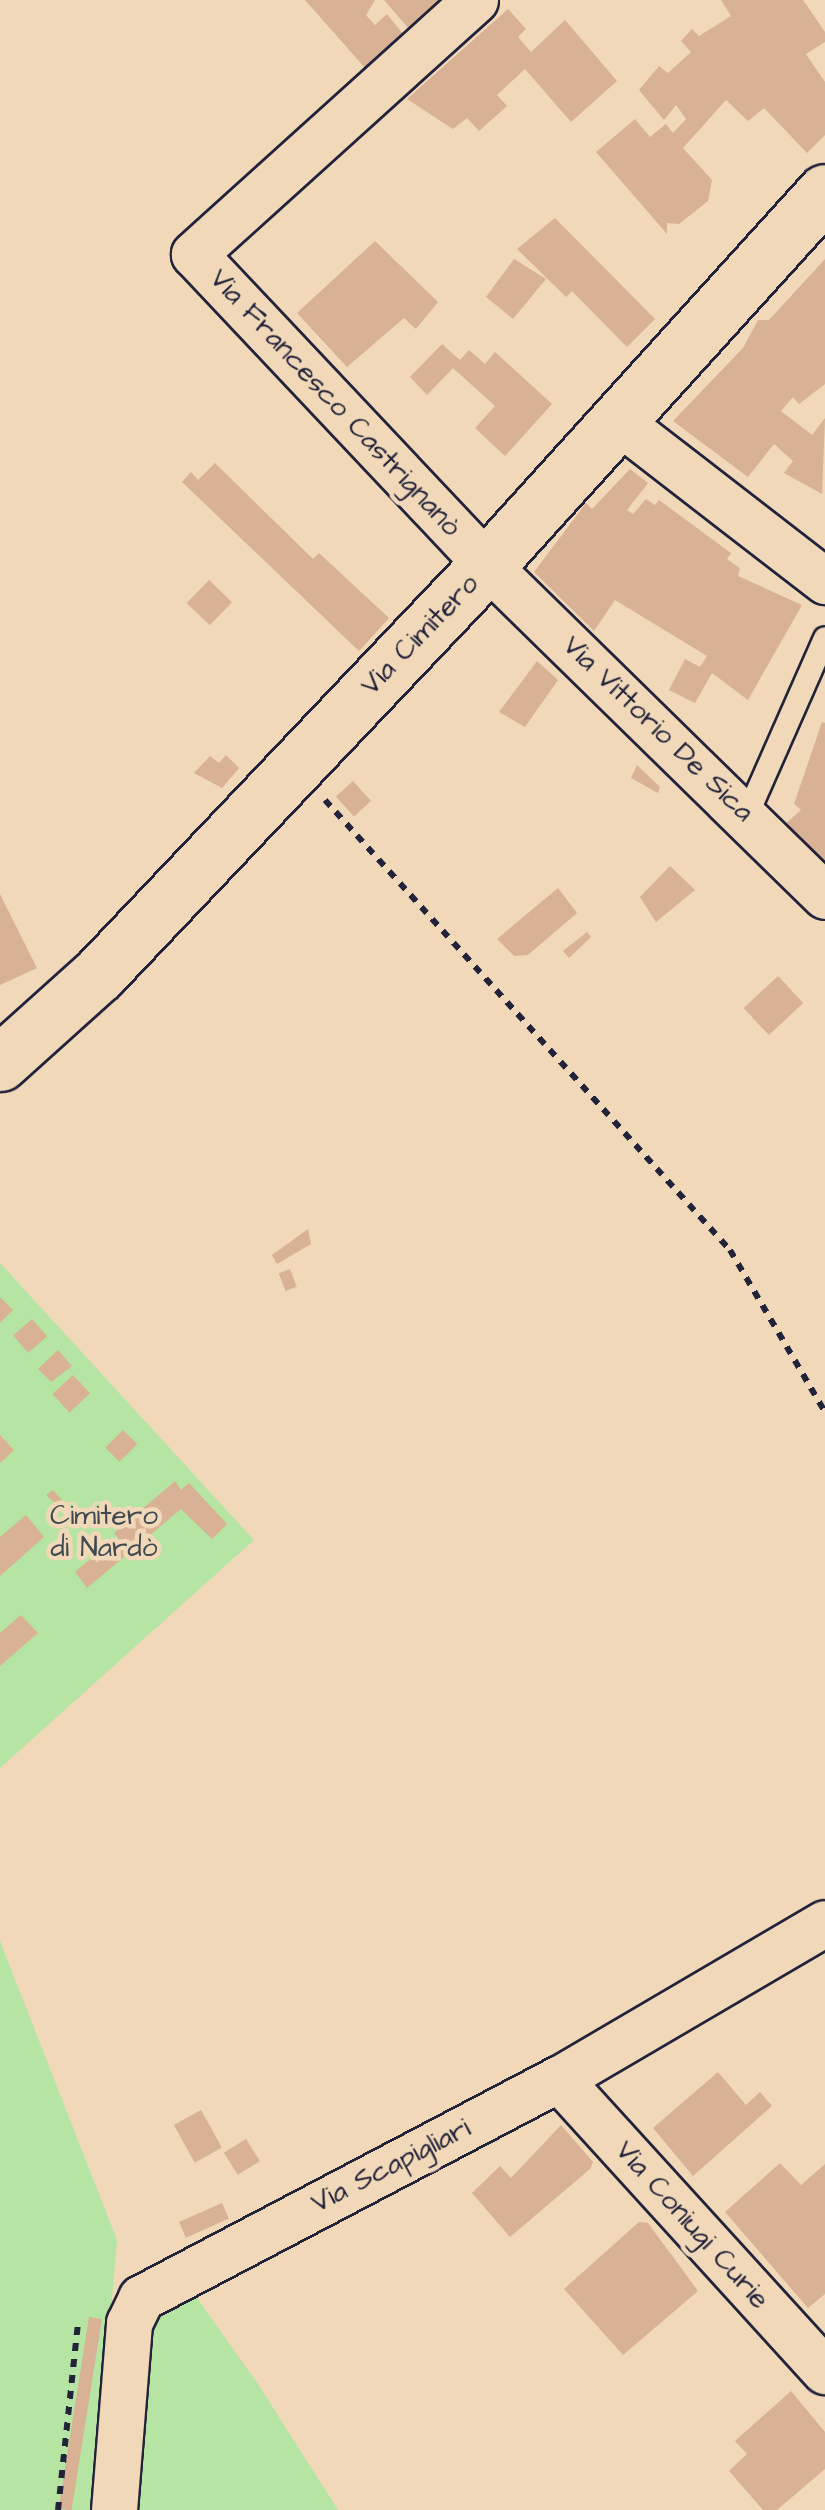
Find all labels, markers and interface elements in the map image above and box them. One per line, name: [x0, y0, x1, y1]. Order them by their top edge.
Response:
street label: Via Francesco Castrignanò: [202, 262, 468, 544]
street label: Via Cimitero: [354, 568, 486, 702]
street label: Via Vittorio De Sica: [555, 629, 761, 829]
park label: Cimitero di Nardò: [50, 1499, 158, 1565]
street label: Via Scapigliari: [306, 2112, 476, 2220]
street label: Via Coniugi Curie: [608, 2134, 776, 2316]

